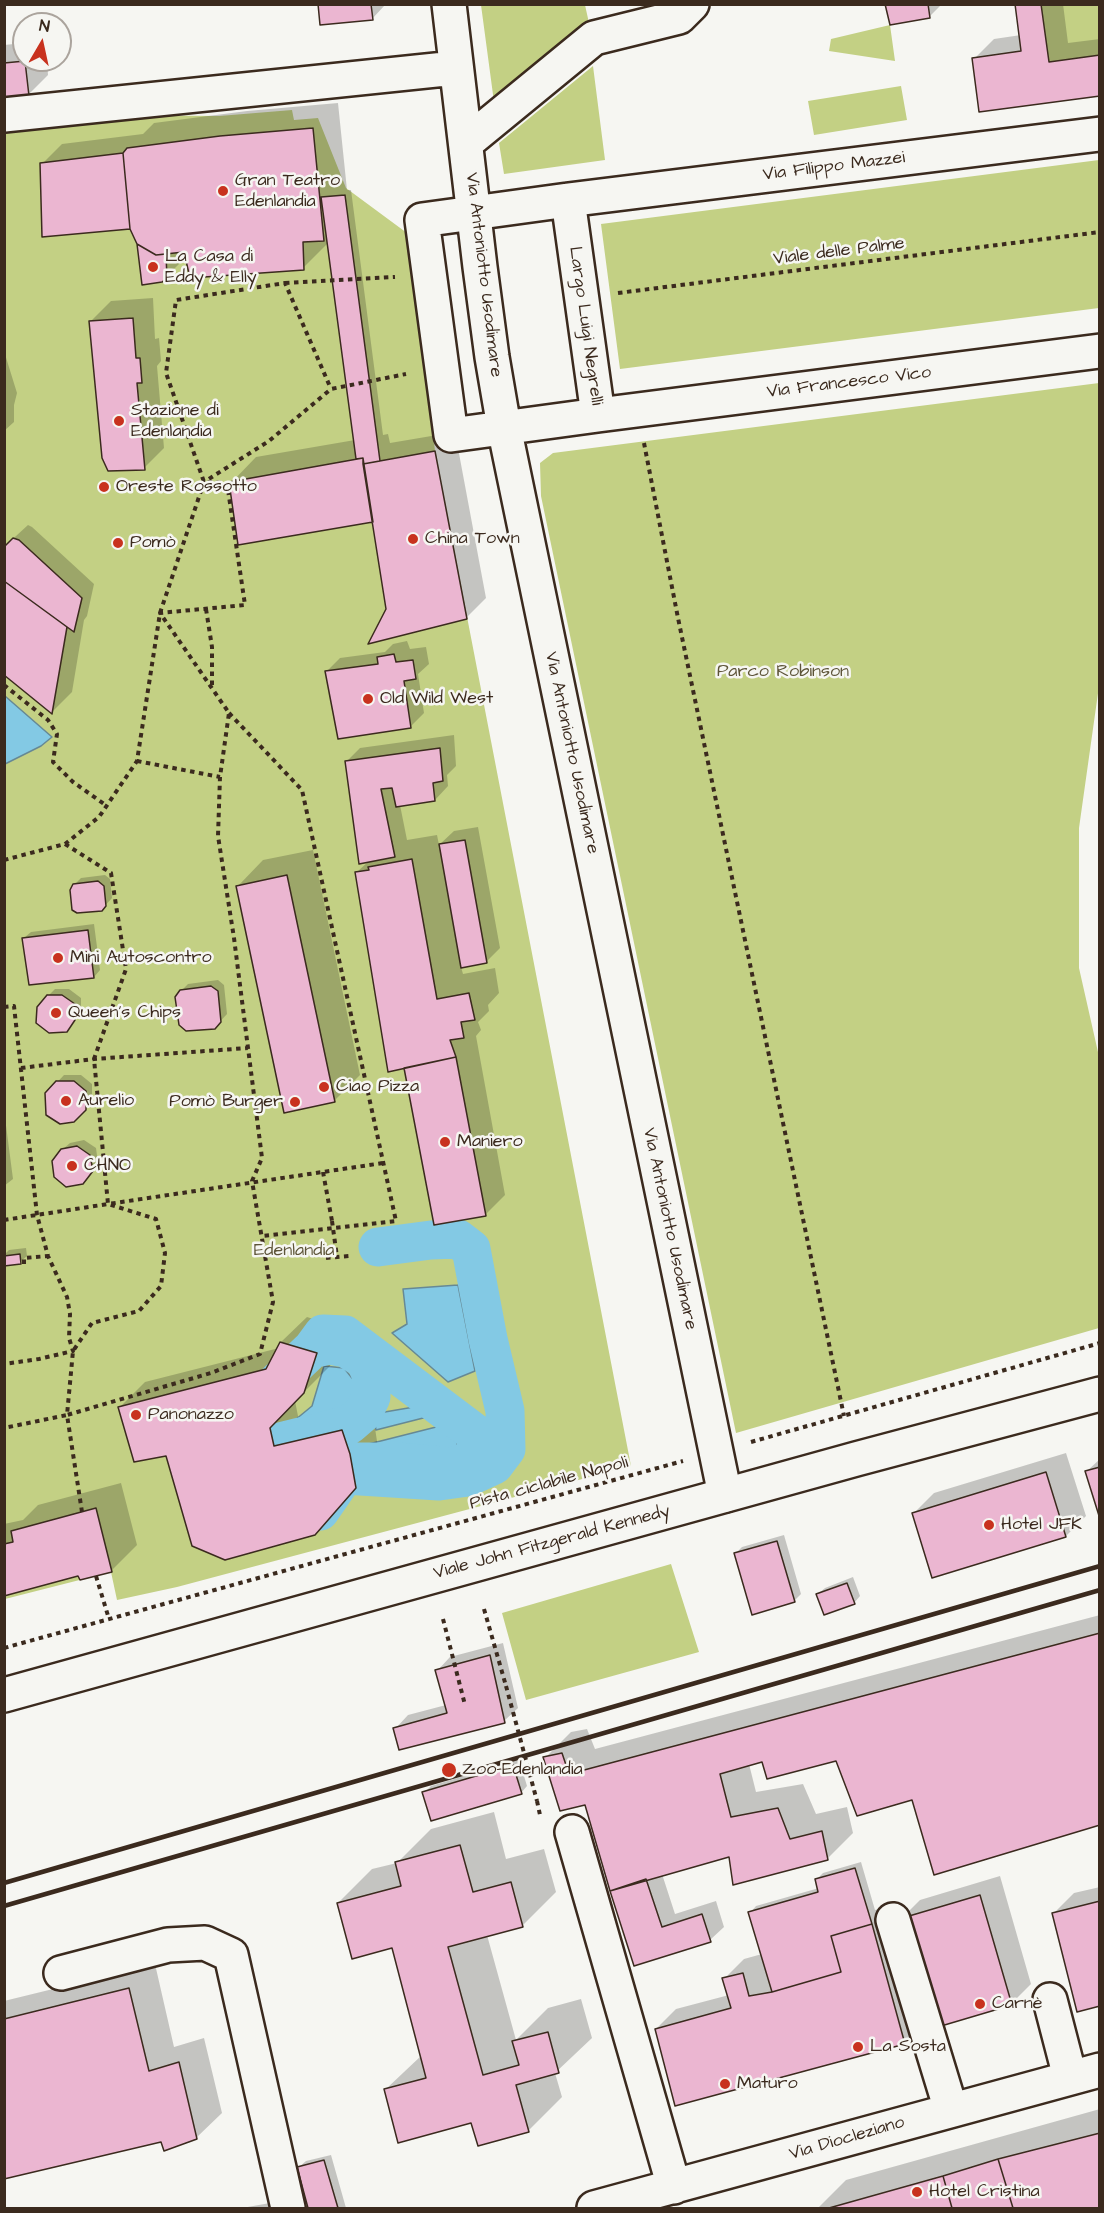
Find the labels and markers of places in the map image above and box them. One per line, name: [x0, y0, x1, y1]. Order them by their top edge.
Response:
place label: Gran Teatro Edenlandia: [235, 170, 340, 213]
marker: Gran Teatro Edenlandia: [216, 184, 230, 198]
place label: La Casa di Eddy & Elly: [165, 246, 257, 288]
marker: La Casa di Eddy & Elly: [146, 260, 160, 274]
place label: Stazione di Edenlandia: [131, 400, 219, 442]
marker: Stazione di Edenlandia: [112, 414, 126, 428]
place label: Oreste Rossotto: [116, 476, 257, 498]
marker: Oreste Rossotto: [97, 480, 111, 494]
place label: China Town: [425, 528, 520, 550]
place label: Pomò: [130, 532, 176, 554]
marker: China Town: [406, 532, 420, 546]
marker: Pomò: [111, 536, 125, 550]
place label: Old Wild West: [380, 688, 493, 710]
marker: Old Wild West: [361, 692, 375, 706]
place label: Mini Autoscontro: [70, 947, 212, 969]
marker: Mini Autoscontro: [51, 951, 65, 965]
place label: Queen's Chips: [68, 1002, 181, 1024]
marker: Queen's Chips: [49, 1006, 63, 1020]
place label: Ciao Pizza: [336, 1076, 419, 1098]
marker: Ciao Pizza: [317, 1080, 331, 1094]
place label: Aurelio: [78, 1090, 134, 1112]
place label: Pomò Burger: [169, 1091, 283, 1113]
marker: Aurelio: [59, 1094, 73, 1108]
marker: Pomò Burger: [288, 1095, 302, 1109]
place label: Maniero: [457, 1131, 523, 1153]
marker: Maniero: [438, 1135, 452, 1149]
place label: CHNO: [84, 1155, 131, 1177]
marker: CHNO: [65, 1159, 79, 1173]
place label: Panonazzo: [148, 1404, 234, 1426]
marker: Panonazzo: [129, 1408, 143, 1422]
place label: Hotel JFK: [1001, 1514, 1082, 1536]
marker: Hotel JFK: [982, 1518, 996, 1532]
place label: Zoo-Edenlandia: [462, 1759, 583, 1781]
marker: Zoo-Edenlandia: [440, 1761, 458, 1779]
place label: Carnè: [992, 1993, 1043, 2015]
marker: Carnè: [973, 1997, 987, 2011]
place label: La Sosta: [870, 2036, 946, 2058]
marker: La Sosta: [851, 2040, 865, 2054]
place label: Maturo: [737, 2073, 798, 2095]
marker: Maturo: [718, 2077, 732, 2091]
place label: Hotel Cristina: [929, 2181, 1040, 2203]
marker: Hotel Cristina: [910, 2185, 924, 2199]

